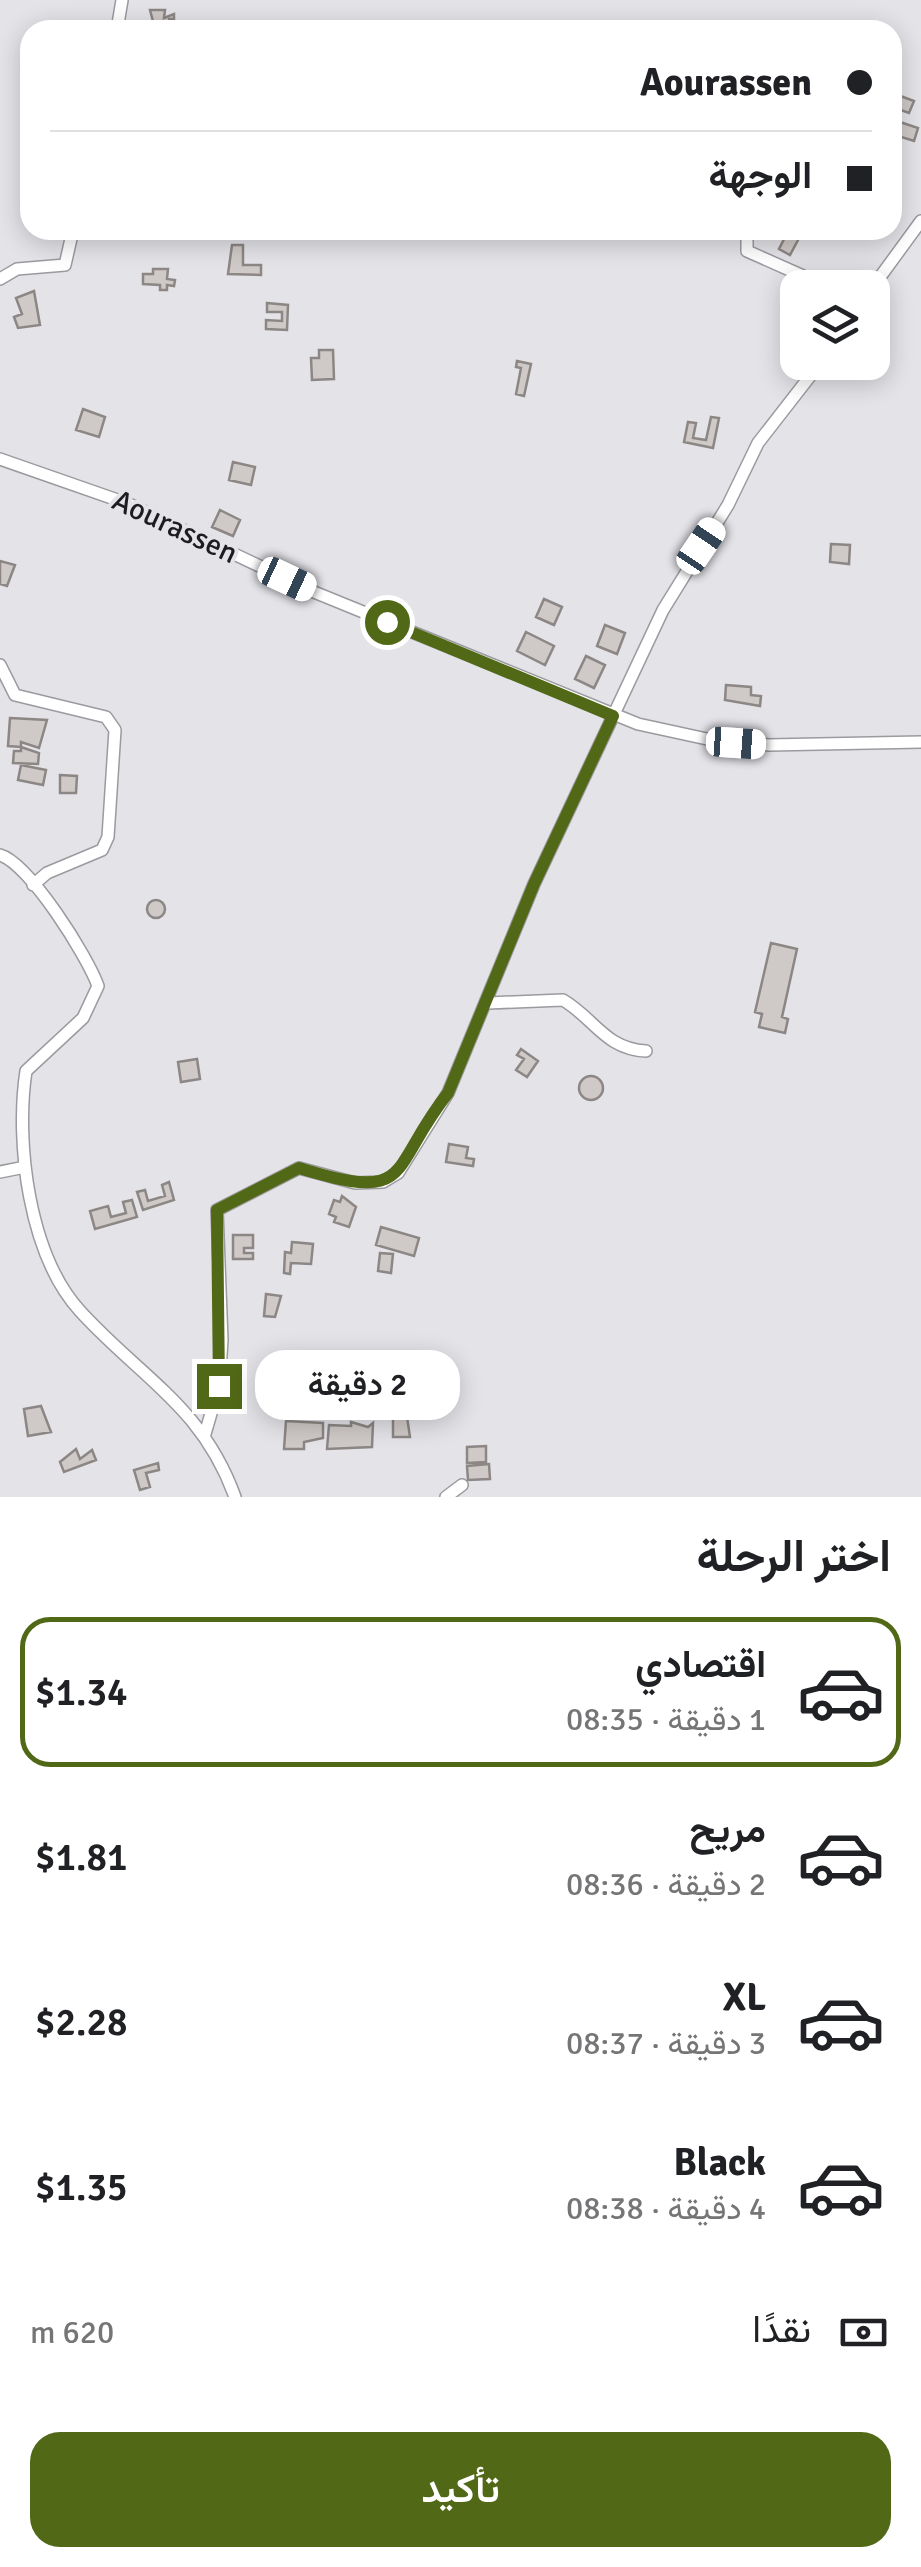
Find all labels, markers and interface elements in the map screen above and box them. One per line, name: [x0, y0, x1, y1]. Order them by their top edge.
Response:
text: Aourassen: [640, 59, 812, 106]
text: الوجهة: [709, 152, 812, 199]
map controls: [780, 270, 890, 380]
button: layers: [780, 270, 890, 380]
street label: Aourassen: [107, 482, 243, 572]
car: [672, 513, 730, 579]
car: [253, 553, 321, 605]
route start: [365, 600, 410, 645]
car: [705, 726, 767, 760]
callout: 2 دقيقة: [254, 1351, 459, 1421]
route end: [197, 1364, 242, 1409]
text: 2 دقيقة: [308, 1365, 407, 1404]
text: اختر الرحلة: [697, 1529, 891, 1584]
text: اقتصادي: [635, 1641, 766, 1688]
icon: car: [796, 1647, 886, 1737]
text: $1.34: [35, 1669, 128, 1716]
text: 1 دقيقة · 08:35: [566, 1700, 766, 1739]
text: مريح: [690, 1806, 766, 1853]
icon: car: [796, 1812, 886, 1902]
text: $1.81: [35, 1834, 128, 1881]
text: 2 دقيقة · 08:36: [566, 1865, 766, 1904]
text: XL: [723, 1974, 766, 2021]
icon: car: [796, 1977, 886, 2067]
text: $2.28: [35, 1999, 128, 2046]
text: 3 دقيقة · 08:37: [566, 2024, 766, 2063]
text: Black: [673, 2139, 766, 2186]
icon: car: [796, 2142, 886, 2232]
text: $1.35: [35, 2164, 128, 2211]
text: 4 دقيقة · 08:38: [566, 2189, 766, 2228]
icon: cash: [836, 2305, 891, 2360]
text: نقدًا: [752, 2306, 811, 2353]
text: 620 m: [30, 2313, 114, 2352]
button: تأكيد: [30, 2432, 891, 2547]

